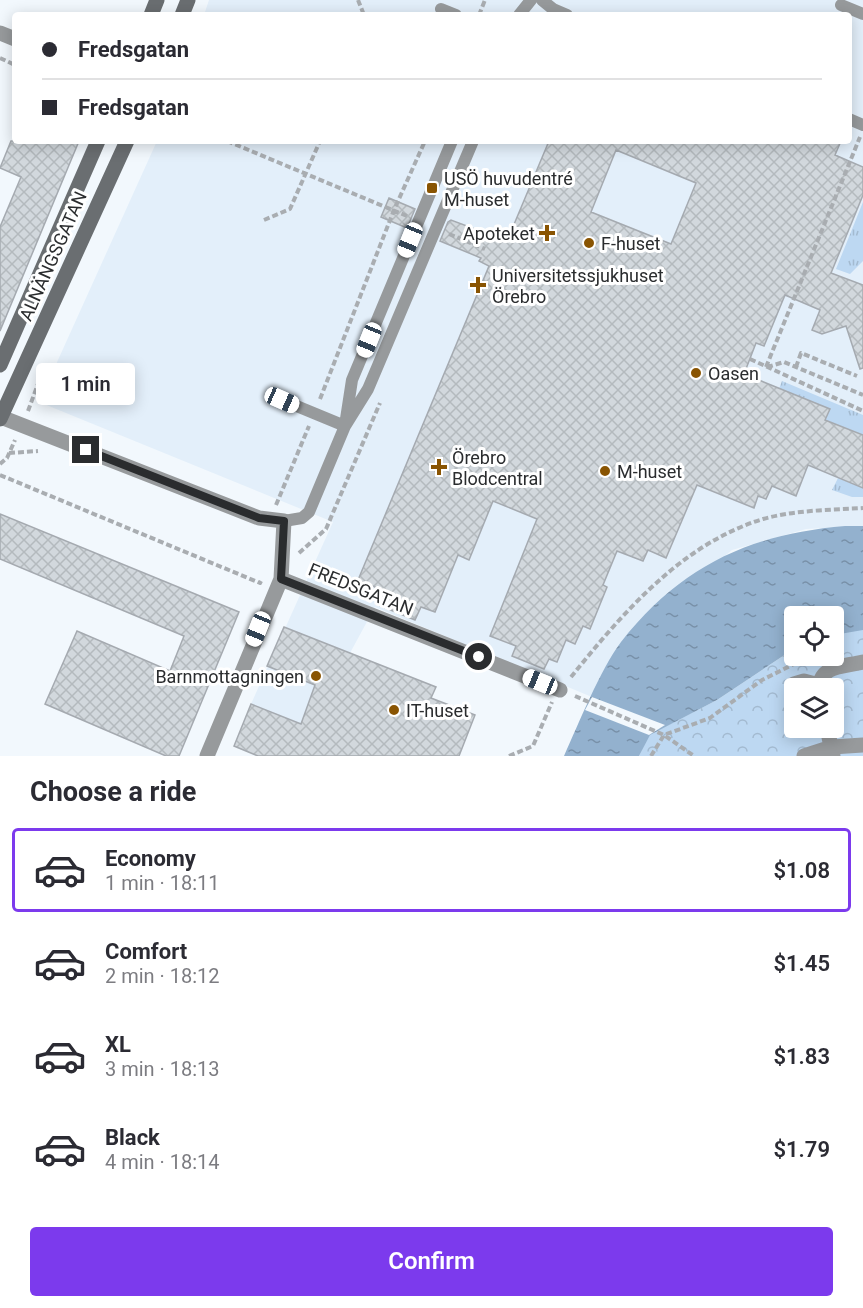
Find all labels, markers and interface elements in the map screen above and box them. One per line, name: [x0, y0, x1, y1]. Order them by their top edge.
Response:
text: Fredsgatan: [78, 37, 189, 62]
text: Fredsgatan: [78, 95, 189, 120]
place label: USÖ huvudentré M-huset: [444, 168, 573, 210]
marker: USÖ huvudentré M-huset: [425, 181, 439, 195]
street label: ALNÄNGSGATAN: [15, 188, 91, 324]
car: [395, 220, 425, 260]
place label: Apoteket: [463, 223, 535, 244]
marker: Apoteket: [540, 226, 554, 240]
place label: F-huset: [601, 233, 661, 254]
marker: F-huset: [582, 236, 596, 250]
place label: Universitetssjukhuset Örebro: [492, 265, 664, 307]
marker: Universitetssjukhuset Örebro: [469, 276, 487, 294]
car: [354, 320, 384, 360]
callout: 1 min: [36, 363, 136, 405]
place label: Oasen: [708, 363, 759, 384]
marker: Oasen: [689, 366, 703, 380]
text: 1 min: [60, 372, 111, 396]
car: [262, 384, 302, 416]
route end: [72, 436, 99, 463]
place label: Örebro Blodcentral: [452, 447, 543, 489]
marker: Örebro Blodcentral: [430, 458, 448, 476]
place label: M-huset: [617, 461, 682, 482]
marker: M-huset: [598, 464, 612, 478]
street label: FREDSGATAN: [305, 558, 417, 620]
map controls: [784, 606, 844, 738]
button: locate: [784, 606, 844, 666]
car: [243, 609, 273, 649]
route start: [465, 643, 492, 670]
place label: Barnmottagningen: [155, 666, 304, 687]
car: [520, 667, 560, 697]
marker: Barnmottagningen: [309, 669, 323, 683]
button: layers: [784, 678, 844, 738]
place label: IT-huset: [406, 700, 469, 721]
marker: IT-huset: [387, 703, 401, 717]
text: Choose a ride: [30, 776, 196, 808]
icon: car: [33, 843, 87, 897]
text: Economy: [105, 846, 196, 871]
text: $1.08: [773, 858, 830, 883]
text: 1 min · 18:11: [105, 871, 220, 895]
icon: car: [33, 936, 87, 990]
text: Comfort: [105, 939, 187, 964]
text: $1.45: [773, 951, 830, 976]
text: 2 min · 18:12: [105, 964, 220, 988]
icon: car: [33, 1029, 87, 1083]
text: XL: [105, 1032, 131, 1057]
text: $1.83: [773, 1044, 830, 1069]
text: 3 min · 18:13: [105, 1057, 220, 1081]
icon: car: [33, 1122, 87, 1176]
text: Black: [105, 1125, 160, 1150]
text: $1.79: [773, 1137, 830, 1162]
text: 4 min · 18:14: [105, 1150, 220, 1174]
button: Confirm: [30, 1227, 833, 1296]

